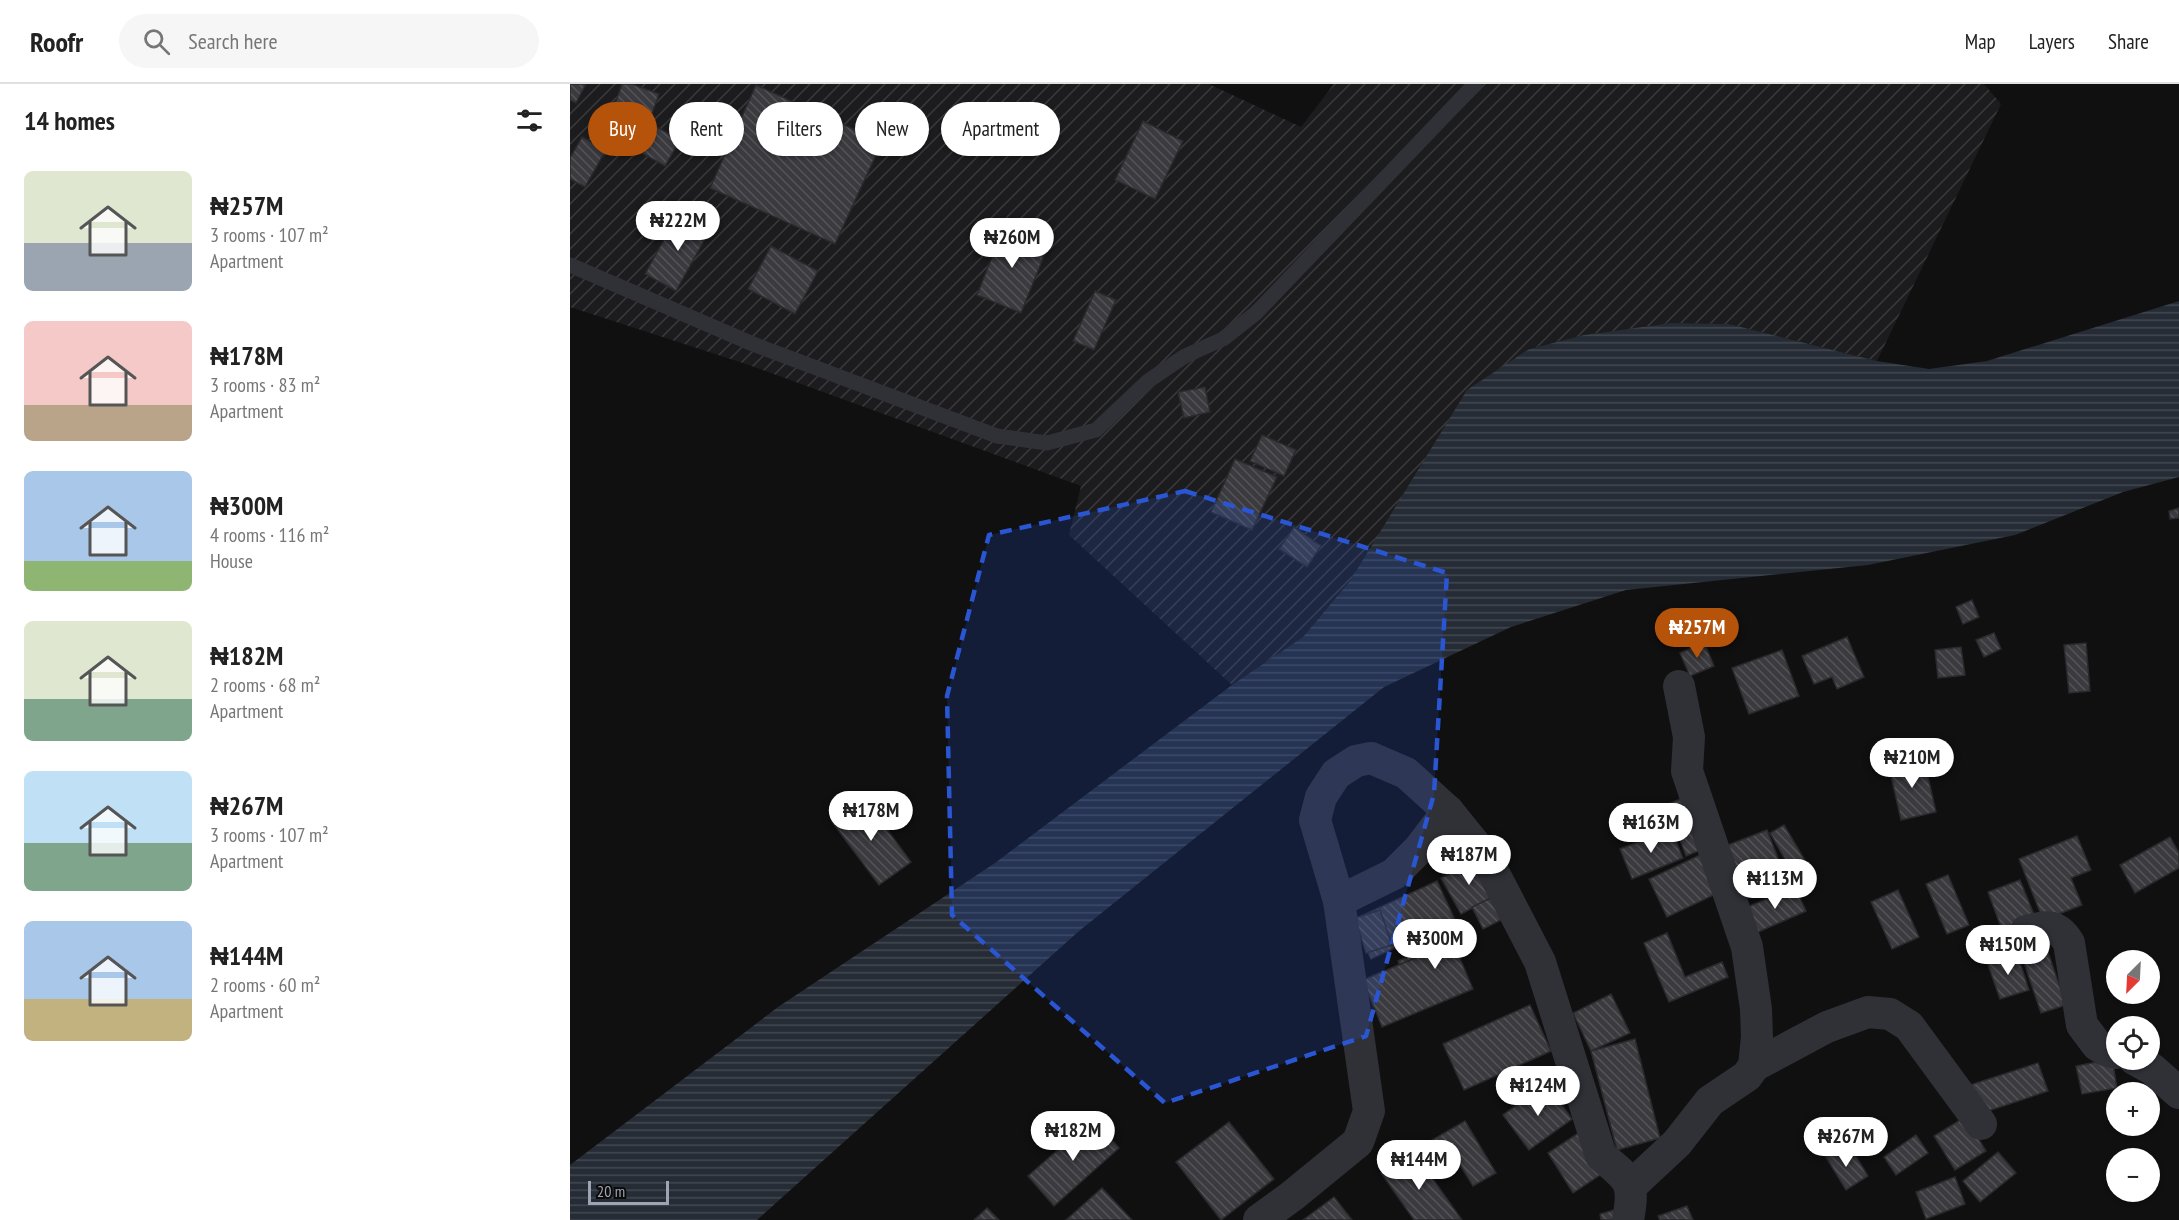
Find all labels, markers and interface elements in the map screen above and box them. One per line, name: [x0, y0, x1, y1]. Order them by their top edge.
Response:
search box: [119, 14, 539, 68]
text: Roofr: [30, 23, 83, 60]
icon: search: [140, 25, 173, 58]
text: Search here: [188, 27, 278, 55]
text: Map: [1965, 28, 1996, 55]
text: Layers: [2029, 28, 2075, 55]
text: Share: [2108, 28, 2149, 55]
chip: Buy: [588, 102, 657, 156]
chip: Rent: [669, 102, 744, 156]
chip: Filters: [756, 102, 843, 156]
chip: New: [855, 102, 929, 156]
chip: Apartment: [941, 102, 1060, 156]
text: 14 homes: [24, 104, 115, 137]
icon: filters: [513, 104, 546, 137]
text: ₦257M: [210, 189, 283, 222]
icon: home: [72, 195, 144, 267]
pin: ₦222M: [636, 201, 720, 252]
text: ₦222M: [650, 207, 706, 233]
pin: ₦260M: [970, 218, 1054, 269]
text: 3 rooms · 107 m²: [210, 222, 329, 248]
text: ₦260M: [984, 224, 1040, 250]
text: Apartment: [210, 248, 283, 274]
text: ₦178M: [210, 339, 283, 372]
icon: home: [72, 345, 144, 417]
text: 3 rooms · 83 m²: [210, 372, 320, 398]
text: Apartment: [210, 398, 283, 424]
text: ₦300M: [210, 489, 283, 522]
icon: home: [72, 495, 144, 567]
text: 4 rooms · 116 m²: [210, 522, 329, 548]
text: House: [210, 548, 253, 574]
pin: ₦257M: [1655, 608, 1739, 659]
text: ₦257M: [1669, 614, 1725, 640]
text: ₦182M: [210, 639, 283, 672]
icon: home: [72, 645, 144, 717]
text: 2 rooms · 68 m²: [210, 672, 320, 698]
text: Apartment: [210, 698, 283, 724]
pin: ₦210M: [1870, 738, 1954, 789]
text: ₦210M: [1884, 744, 1940, 770]
text: ₦267M: [210, 789, 283, 822]
pin: ₦178M: [829, 791, 913, 842]
icon: home: [72, 795, 144, 867]
text: ₦178M: [843, 797, 899, 823]
pin: ₦163M: [1609, 803, 1693, 854]
text: ₦163M: [1623, 809, 1679, 835]
text: 3 rooms · 107 m²: [210, 822, 329, 848]
pin: ₦187M: [1427, 835, 1511, 886]
text: ₦187M: [1441, 841, 1497, 867]
text: Apartment: [210, 848, 283, 874]
pin: ₦113M: [1733, 859, 1817, 910]
text: ₦113M: [1747, 865, 1803, 891]
pin: ₦300M: [1393, 919, 1477, 970]
text: ₦300M: [1407, 925, 1463, 951]
pin: ₦150M: [1966, 925, 2050, 976]
text: ₦150M: [1980, 931, 2036, 957]
text: ₦144M: [210, 939, 283, 972]
icon: home: [72, 945, 144, 1017]
north arrow: [2106, 950, 2160, 1004]
map controls: [2106, 950, 2160, 1202]
text: 2 rooms · 60 m²: [210, 972, 320, 998]
text: Apartment: [210, 998, 283, 1024]
button: locate: [2106, 1016, 2160, 1070]
pin: ₦124M: [1496, 1066, 1580, 1117]
text: ₦124M: [1510, 1072, 1566, 1098]
button: +: [2106, 1082, 2160, 1136]
pin: ₦182M: [1031, 1111, 1115, 1162]
text: ₦182M: [1045, 1117, 1101, 1143]
pin: ₦267M: [1804, 1117, 1888, 1168]
text: ₦267M: [1818, 1123, 1874, 1149]
pin: ₦144M: [1377, 1140, 1461, 1191]
text: ₦144M: [1391, 1146, 1447, 1172]
button: −: [2106, 1148, 2160, 1202]
scale bar: [588, 1178, 669, 1206]
text: 20 m: [597, 1181, 625, 1201]

